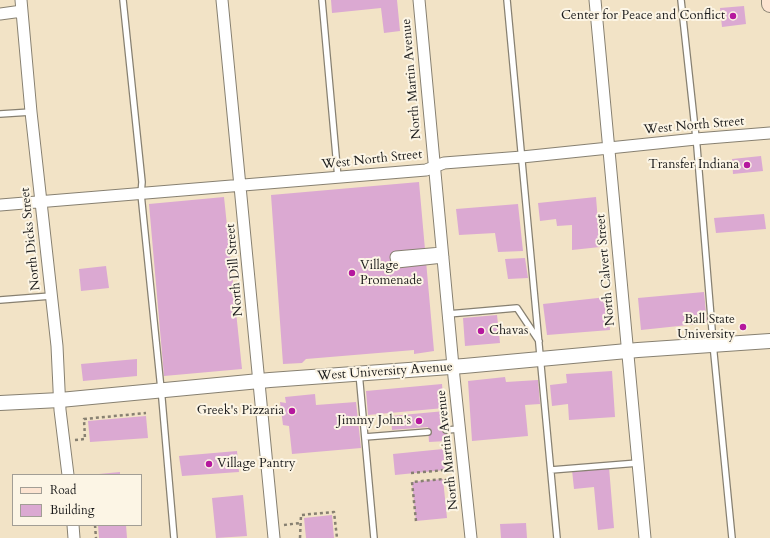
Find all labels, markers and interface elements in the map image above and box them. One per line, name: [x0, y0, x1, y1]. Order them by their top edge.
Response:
place label: Center for Peace and Conflict: [561, 8, 725, 24]
marker: Center for Peace and Conflict: [728, 11, 738, 21]
street label: North Martin Avenue: [399, 18, 425, 140]
street label: West North Street: [643, 114, 745, 138]
street label: West North Street: [321, 147, 423, 173]
place label: Transfer Indiana: [648, 157, 739, 173]
marker: Transfer Indiana: [742, 160, 752, 170]
street label: North Dicks Street: [18, 187, 44, 291]
street label: North Calvert Street: [593, 213, 619, 327]
street label: North Dill Street: [223, 223, 247, 317]
place label: Village Promenade: [360, 258, 422, 289]
marker: Village Promenade: [347, 268, 357, 278]
place label: Ball State University: [677, 312, 735, 343]
marker: Ball State University: [738, 322, 748, 332]
place label: Chavas: [489, 323, 528, 339]
marker: Chavas: [476, 326, 486, 336]
street label: West University Avenue: [317, 359, 453, 385]
street label: North Martin Avenue: [434, 389, 462, 511]
place label: Greek's Pizzaria: [197, 403, 284, 419]
marker: Greek's Pizzaria: [287, 406, 297, 416]
place label: Jimmy John's: [337, 413, 411, 429]
marker: Jimmy John's: [414, 416, 424, 426]
place label: Village Pantry: [217, 456, 296, 472]
marker: Village Pantry: [204, 459, 214, 469]
legend: [12, 474, 142, 526]
text: Road: [50, 482, 76, 498]
text: Building: [50, 502, 94, 518]

